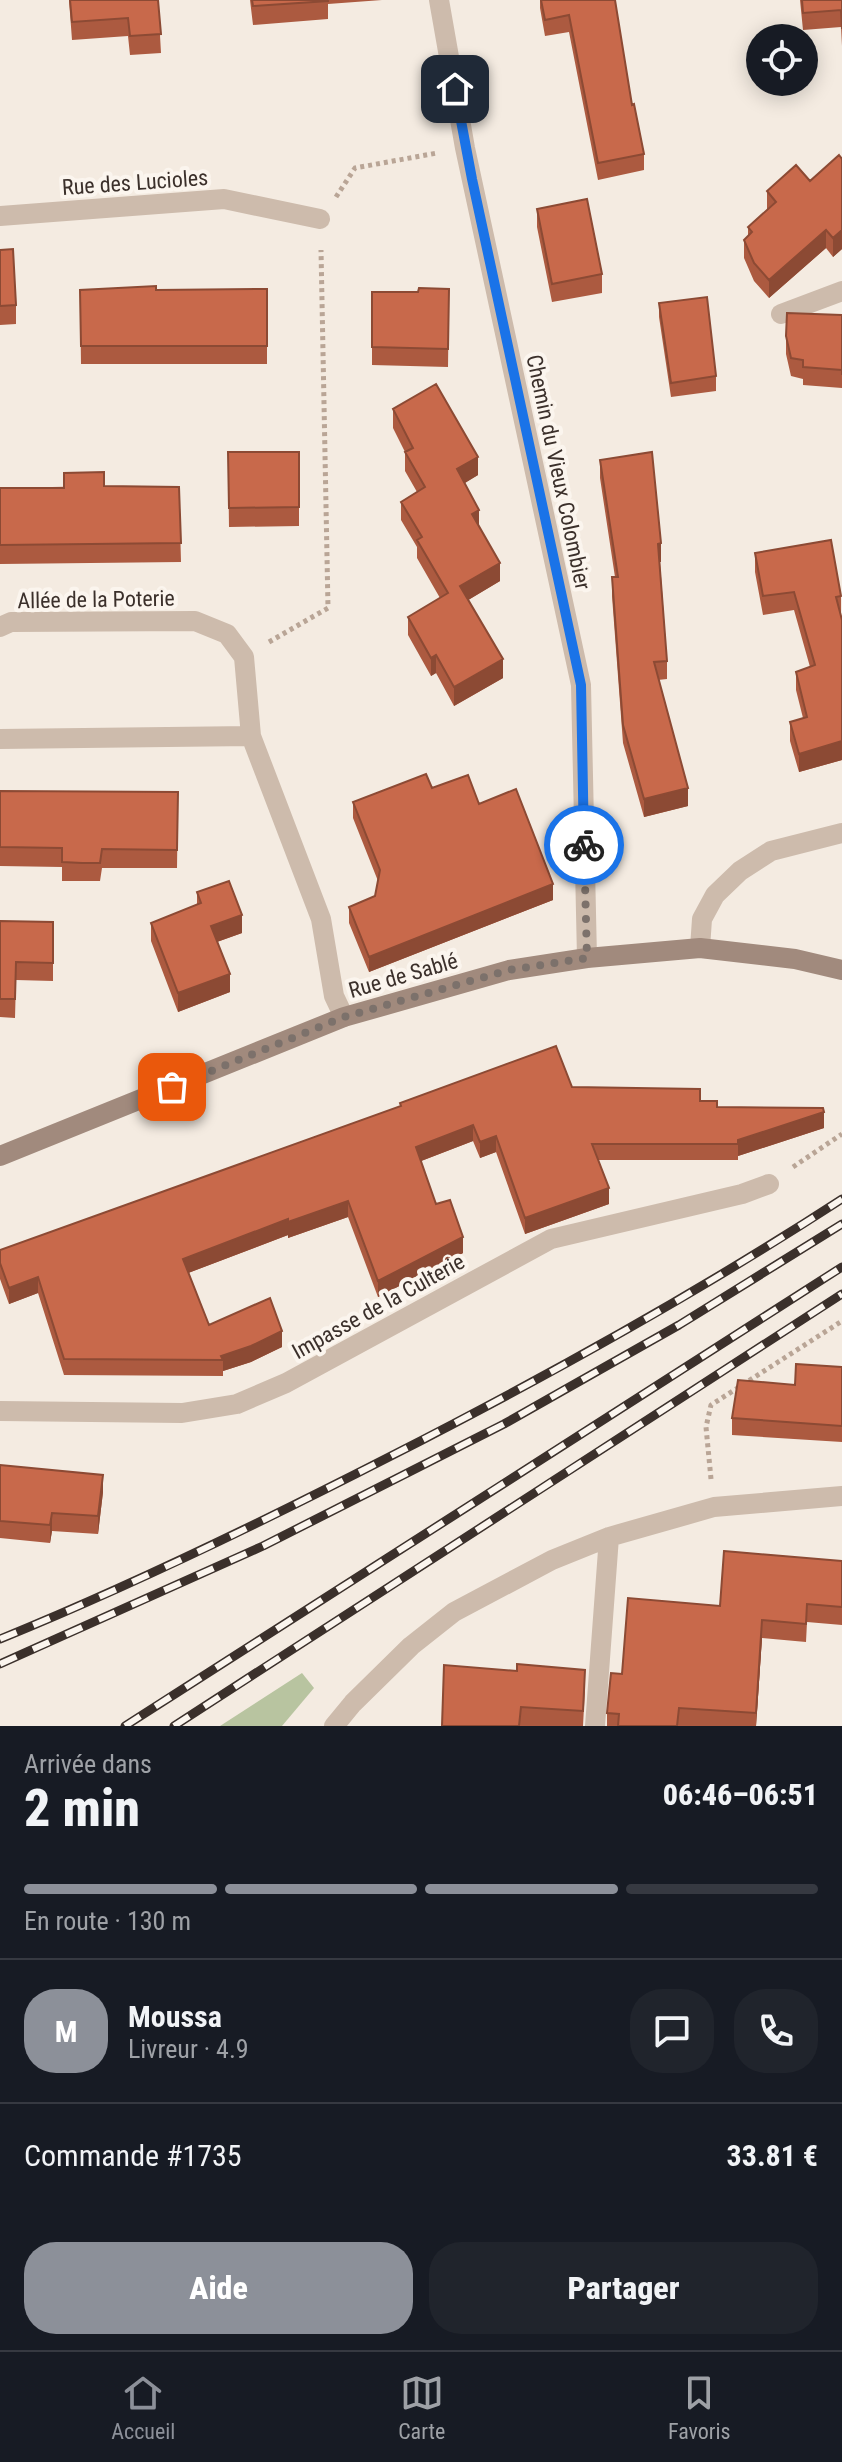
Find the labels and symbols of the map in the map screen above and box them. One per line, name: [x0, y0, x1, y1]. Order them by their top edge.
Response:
pin: [421, 55, 489, 123]
street label: Rue des Lucioles: [61, 165, 209, 200]
street label: Chemin du Vieux Colombier: [521, 352, 596, 592]
street label: Allée de la Poterie: [17, 586, 175, 613]
courier: [544, 805, 624, 885]
street label: Rue de Sablé: [346, 948, 460, 1003]
pin: [138, 1053, 206, 1121]
street label: Impasse de la Culterie: [288, 1249, 469, 1364]

